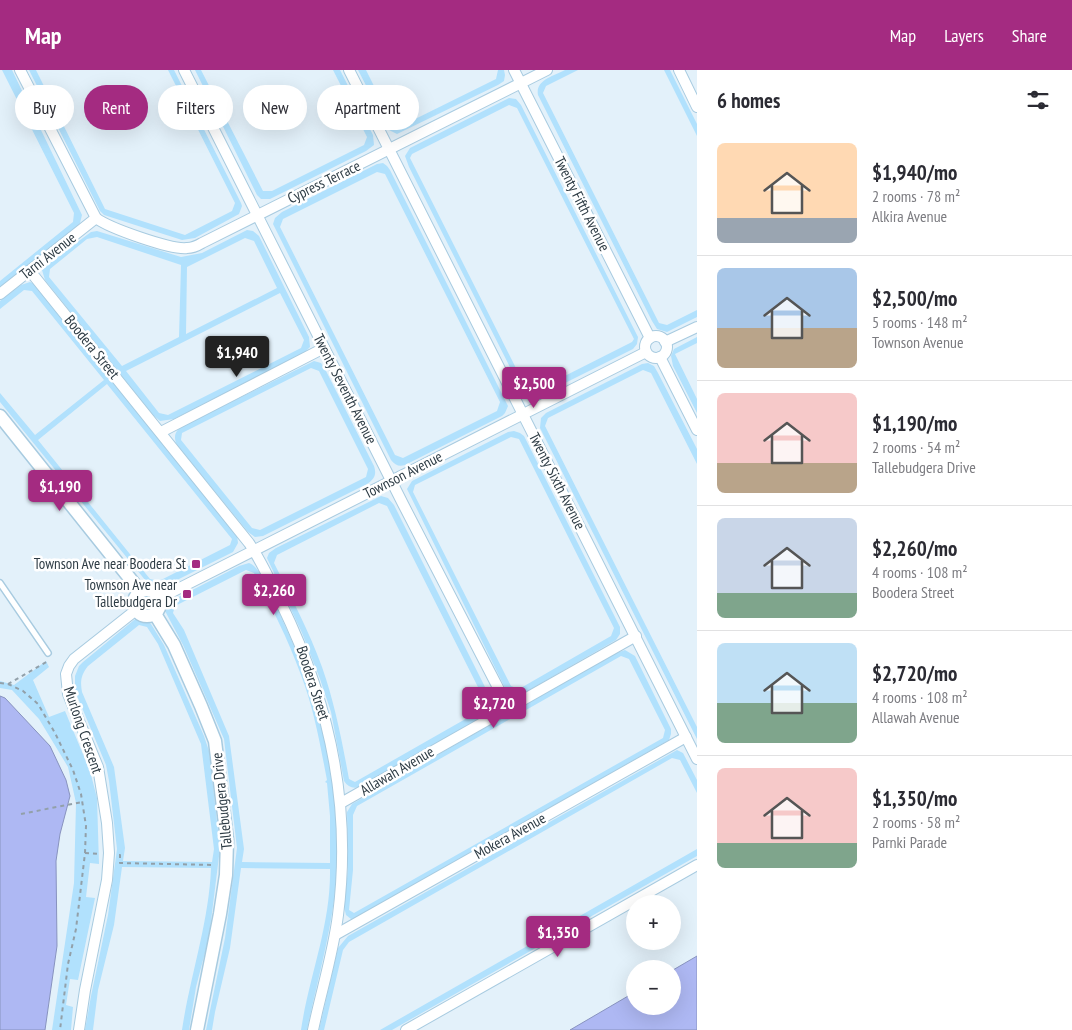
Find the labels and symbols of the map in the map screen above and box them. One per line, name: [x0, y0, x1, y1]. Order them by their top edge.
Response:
street label: Twenty Fifth Avenue: [550, 153, 614, 254]
street label: Cypress Terrace: [284, 156, 363, 207]
street label: Tarni Avenue: [16, 228, 80, 283]
street label: Boodera Street: [61, 311, 124, 383]
street label: Twenty Seventh Avenue: [309, 330, 381, 447]
pin: $1,940: [196, 336, 278, 378]
pin: $2,500: [493, 366, 575, 409]
street label: Twenty Sixth Avenue: [525, 429, 590, 532]
street label: Townson Avenue: [360, 447, 445, 502]
pin: $1,190: [19, 470, 101, 512]
place label: Townson Ave near Boodera St: [34, 554, 186, 573]
marker: Townson Ave near Boodera St: [190, 558, 202, 570]
pin: $2,260: [233, 574, 315, 616]
place label: Townson Ave near Tallebudgera Dr: [84, 575, 178, 611]
marker: Townson Ave near Tallebudgera Dr: [181, 588, 193, 600]
street label: Boodera Street: [293, 643, 334, 722]
street label: Murlong Crescent: [60, 684, 107, 776]
pin: $2,720: [453, 686, 535, 729]
street label: Allawah Avenue: [356, 742, 437, 799]
street label: Tallebudgera Drive: [207, 752, 236, 850]
street label: Mokera Avenue: [471, 808, 549, 863]
pin: $1,350: [517, 916, 599, 958]

